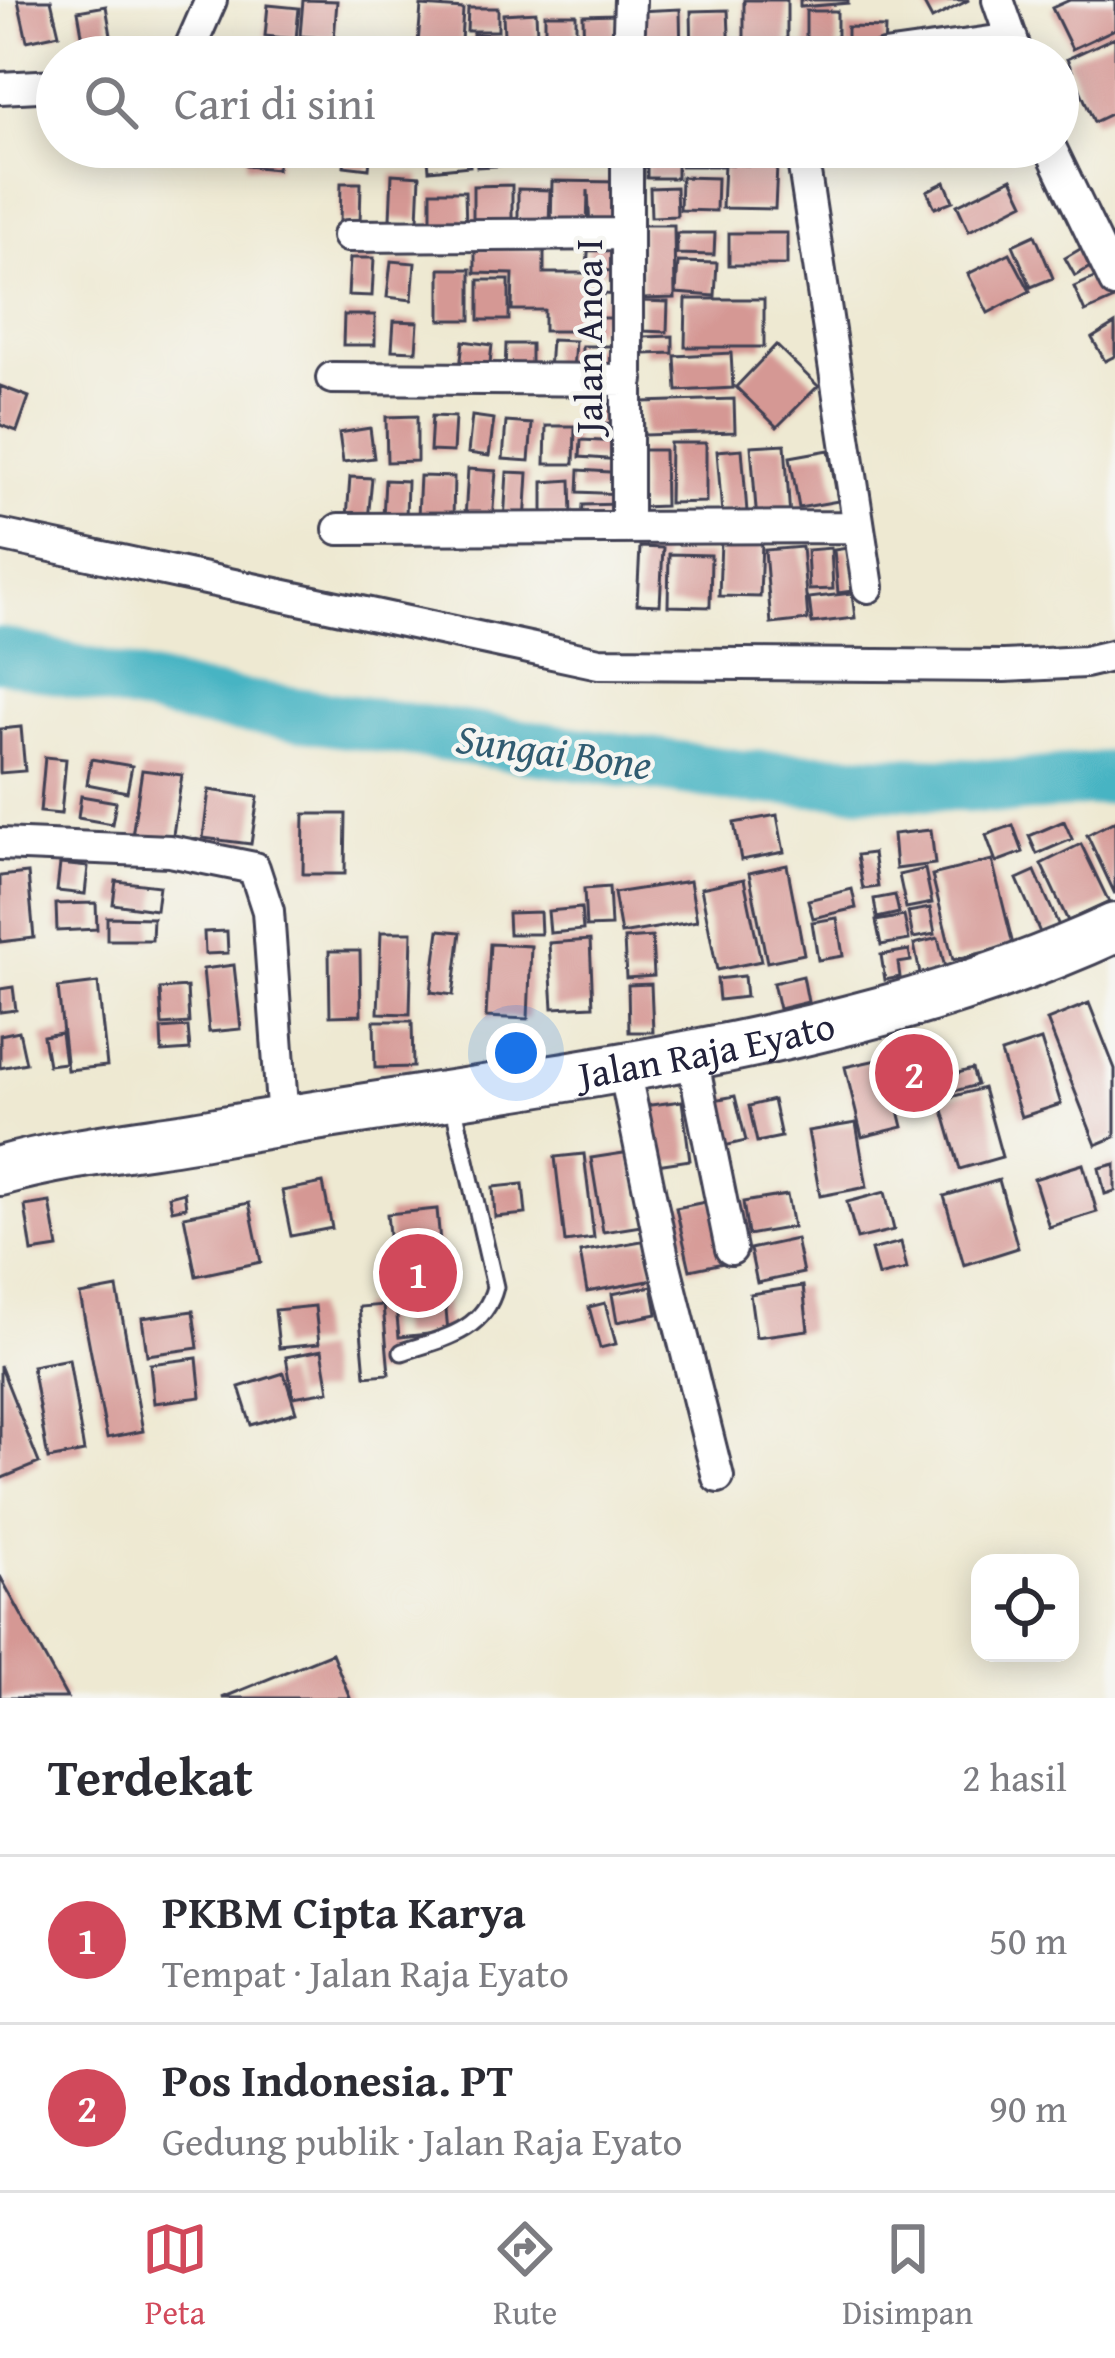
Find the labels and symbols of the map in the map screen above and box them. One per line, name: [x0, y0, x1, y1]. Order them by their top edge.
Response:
street label: Jalan Anoa I: [559, 238, 616, 439]
water label: Sungai Bone: [452, 707, 656, 794]
street label: Jalan Raja Eyato: [569, 996, 840, 1103]
your location: [486, 1023, 546, 1083]
pin: 2: [875, 1028, 953, 1118]
pin: 1: [379, 1228, 457, 1318]

